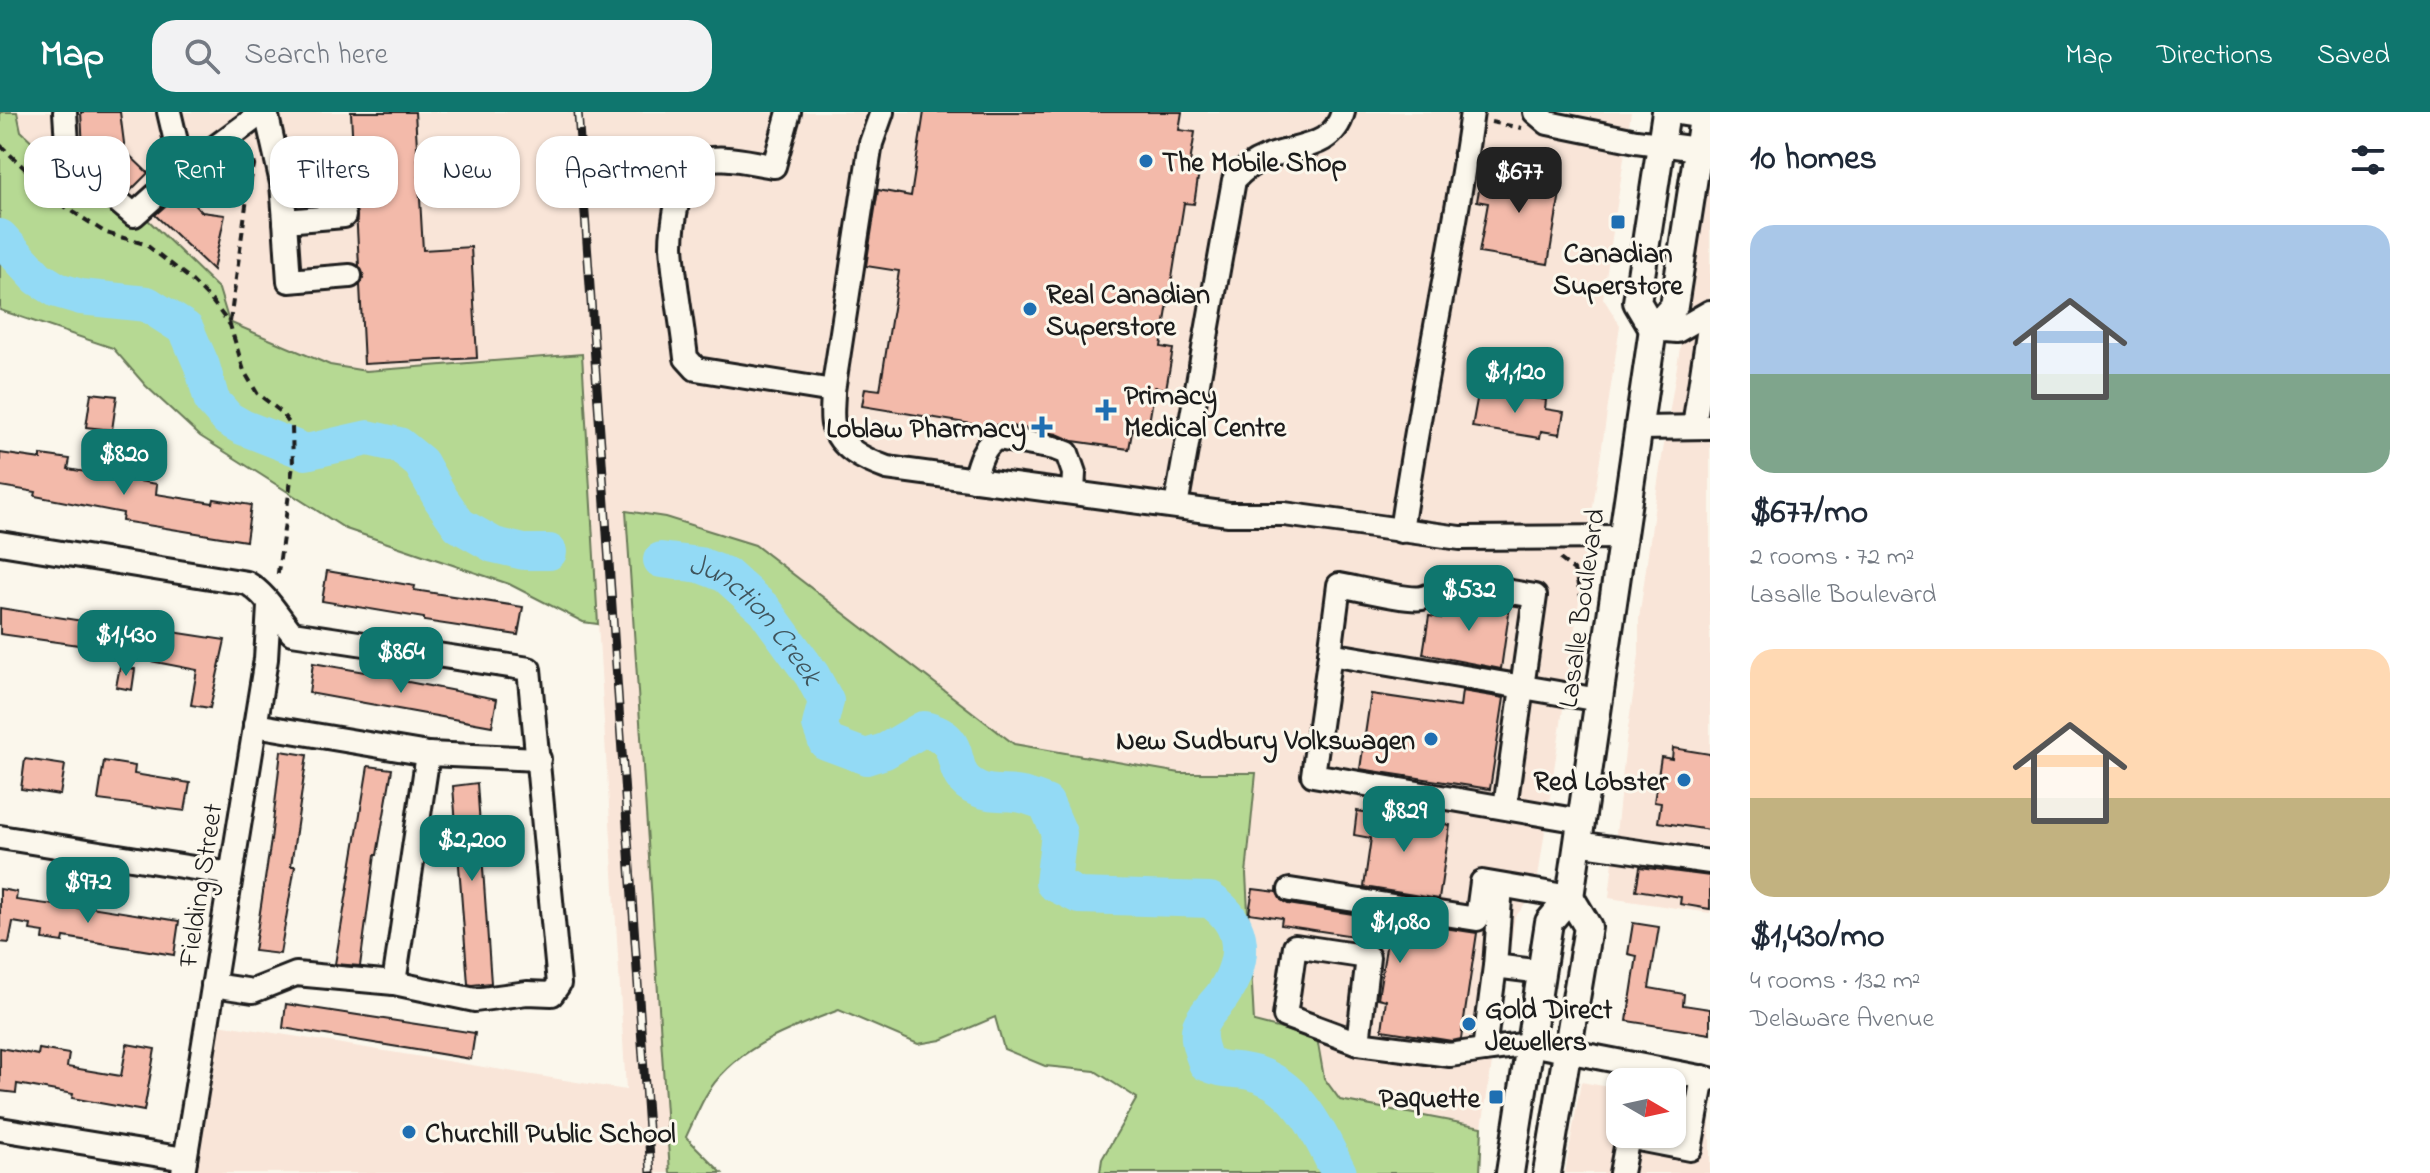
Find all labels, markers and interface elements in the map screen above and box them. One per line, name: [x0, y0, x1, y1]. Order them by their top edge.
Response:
search box: [152, 20, 712, 92]
text: Map: [40, 28, 104, 84]
icon: search: [180, 34, 224, 78]
text: Search here: [244, 34, 388, 78]
text: Map: [2065, 36, 2113, 77]
text: Directions: [2157, 36, 2273, 77]
text: Saved: [2317, 36, 2390, 77]
text: 10 homes: [1750, 135, 1877, 185]
chip: Buy: [24, 136, 130, 208]
chip: Rent: [146, 136, 254, 208]
chip: Filters: [270, 136, 398, 208]
chip: New: [414, 136, 520, 208]
chip: Apartment: [536, 136, 715, 208]
icon: filters: [2346, 138, 2390, 182]
place label: The Mobile Shop: [1162, 144, 1347, 185]
pin: $677: [1472, 147, 1566, 215]
marker: The Mobile Shop: [1137, 152, 1155, 170]
text: $677: [1495, 154, 1543, 192]
marker: Canadian Superstore: [1609, 213, 1627, 231]
place label: Canadian Superstore: [1553, 235, 1684, 308]
place label: Real Canadian Superstore: [1046, 276, 1210, 349]
icon: home: [1998, 277, 2142, 421]
marker: Real Canadian Superstore: [1021, 300, 1039, 318]
pin: $1,120: [1450, 347, 1580, 415]
text: $1,120: [1485, 354, 1545, 392]
place label: Primacy Medical Centre: [1124, 377, 1287, 450]
marker: Primacy Medical Centre: [1095, 399, 1117, 421]
place label: Loblaw Pharmacy: [826, 410, 1026, 451]
marker: Loblaw Pharmacy: [1033, 418, 1051, 436]
pin: $820: [77, 429, 171, 497]
text: $820: [99, 436, 149, 474]
text: $677/mo: [1750, 489, 1868, 539]
street label: Lasalle Boulevard: [1549, 506, 1618, 711]
text: 2 rooms · 72 m²: [1750, 539, 1915, 577]
water label: Junction Creek: [686, 545, 833, 695]
pin: $532: [1422, 565, 1516, 633]
text: $532: [1442, 572, 1496, 610]
text: Lasalle Boulevard: [1750, 577, 1936, 615]
pin: $1,430: [61, 610, 191, 678]
text: $1,430: [95, 617, 157, 655]
pin: $864: [354, 627, 448, 695]
text: $864: [377, 634, 425, 672]
icon: home: [1998, 701, 2142, 845]
place label: New Sudbury Volkswagen: [1116, 722, 1415, 764]
marker: New Sudbury Volkswagen: [1422, 730, 1440, 748]
place label: Red Lobster: [1533, 763, 1669, 804]
marker: Red Lobster: [1675, 771, 1693, 789]
pin: $829: [1357, 786, 1451, 854]
text: $829: [1381, 793, 1427, 831]
street label: Fielding Street: [169, 801, 236, 971]
pin: $2,200: [407, 815, 537, 883]
text: $2,200: [438, 822, 506, 860]
pin: $972: [41, 857, 135, 925]
text: $972: [64, 864, 112, 902]
pin: $1,080: [1335, 897, 1465, 965]
text: $1,080: [1370, 904, 1430, 942]
text: $1,430/mo: [1750, 913, 1885, 963]
text: 4 rooms · 132 m²: [1750, 963, 1921, 1001]
place label: Gold Direct Jewellers: [1485, 991, 1613, 1064]
text: Delaware Avenue: [1750, 1001, 1934, 1039]
marker: Gold Direct Jewellers: [1460, 1015, 1478, 1033]
north arrow: [1606, 1068, 1686, 1148]
map controls: [1606, 1068, 1686, 1148]
place label: Paquette: [1379, 1080, 1481, 1121]
marker: Paquette: [1487, 1088, 1505, 1106]
place label: Churchill Public School: [425, 1115, 676, 1156]
marker: Churchill Public School: [400, 1123, 418, 1141]

